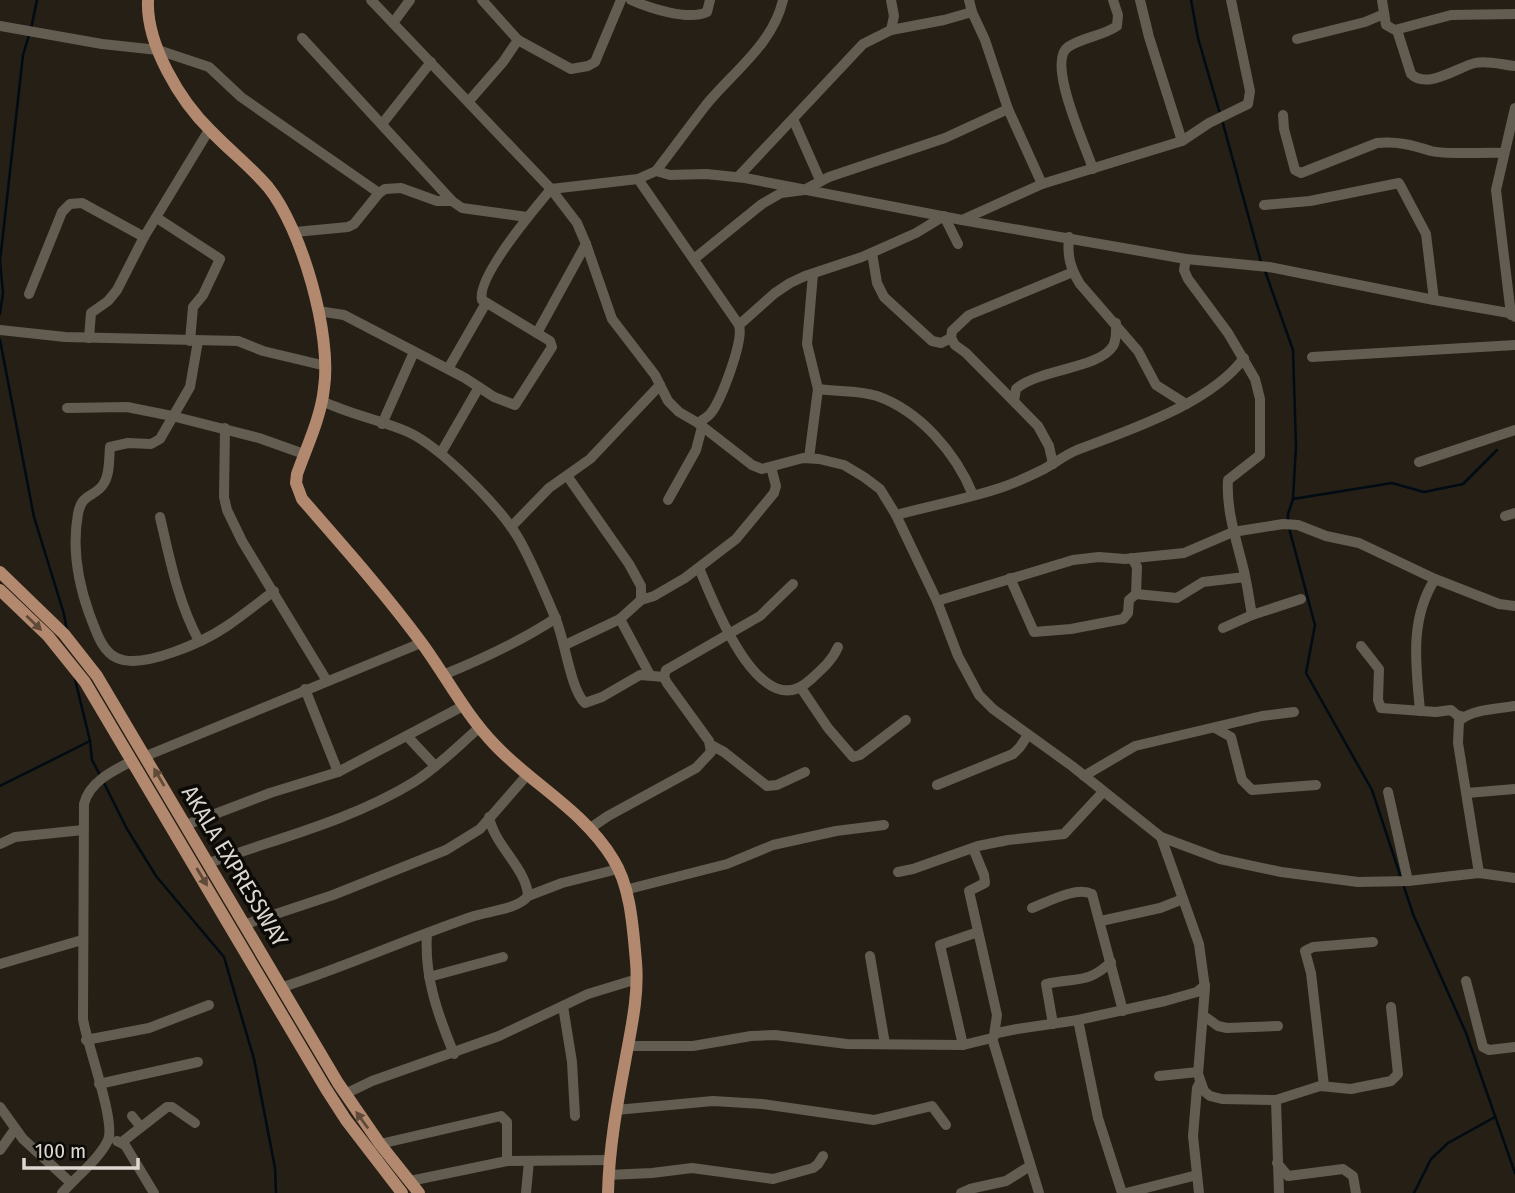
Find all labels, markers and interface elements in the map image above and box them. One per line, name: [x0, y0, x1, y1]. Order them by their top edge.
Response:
one-way arrow: [25, 615, 43, 631]
one-way arrow: [153, 767, 165, 787]
street label: AKALA EXPRESSWAY: [176, 780, 294, 952]
one-way arrow: [196, 867, 208, 886]
one-way arrow: [355, 1111, 369, 1129]
scale bar: [24, 1126, 138, 1170]
text: 100 m: [35, 1138, 86, 1164]

